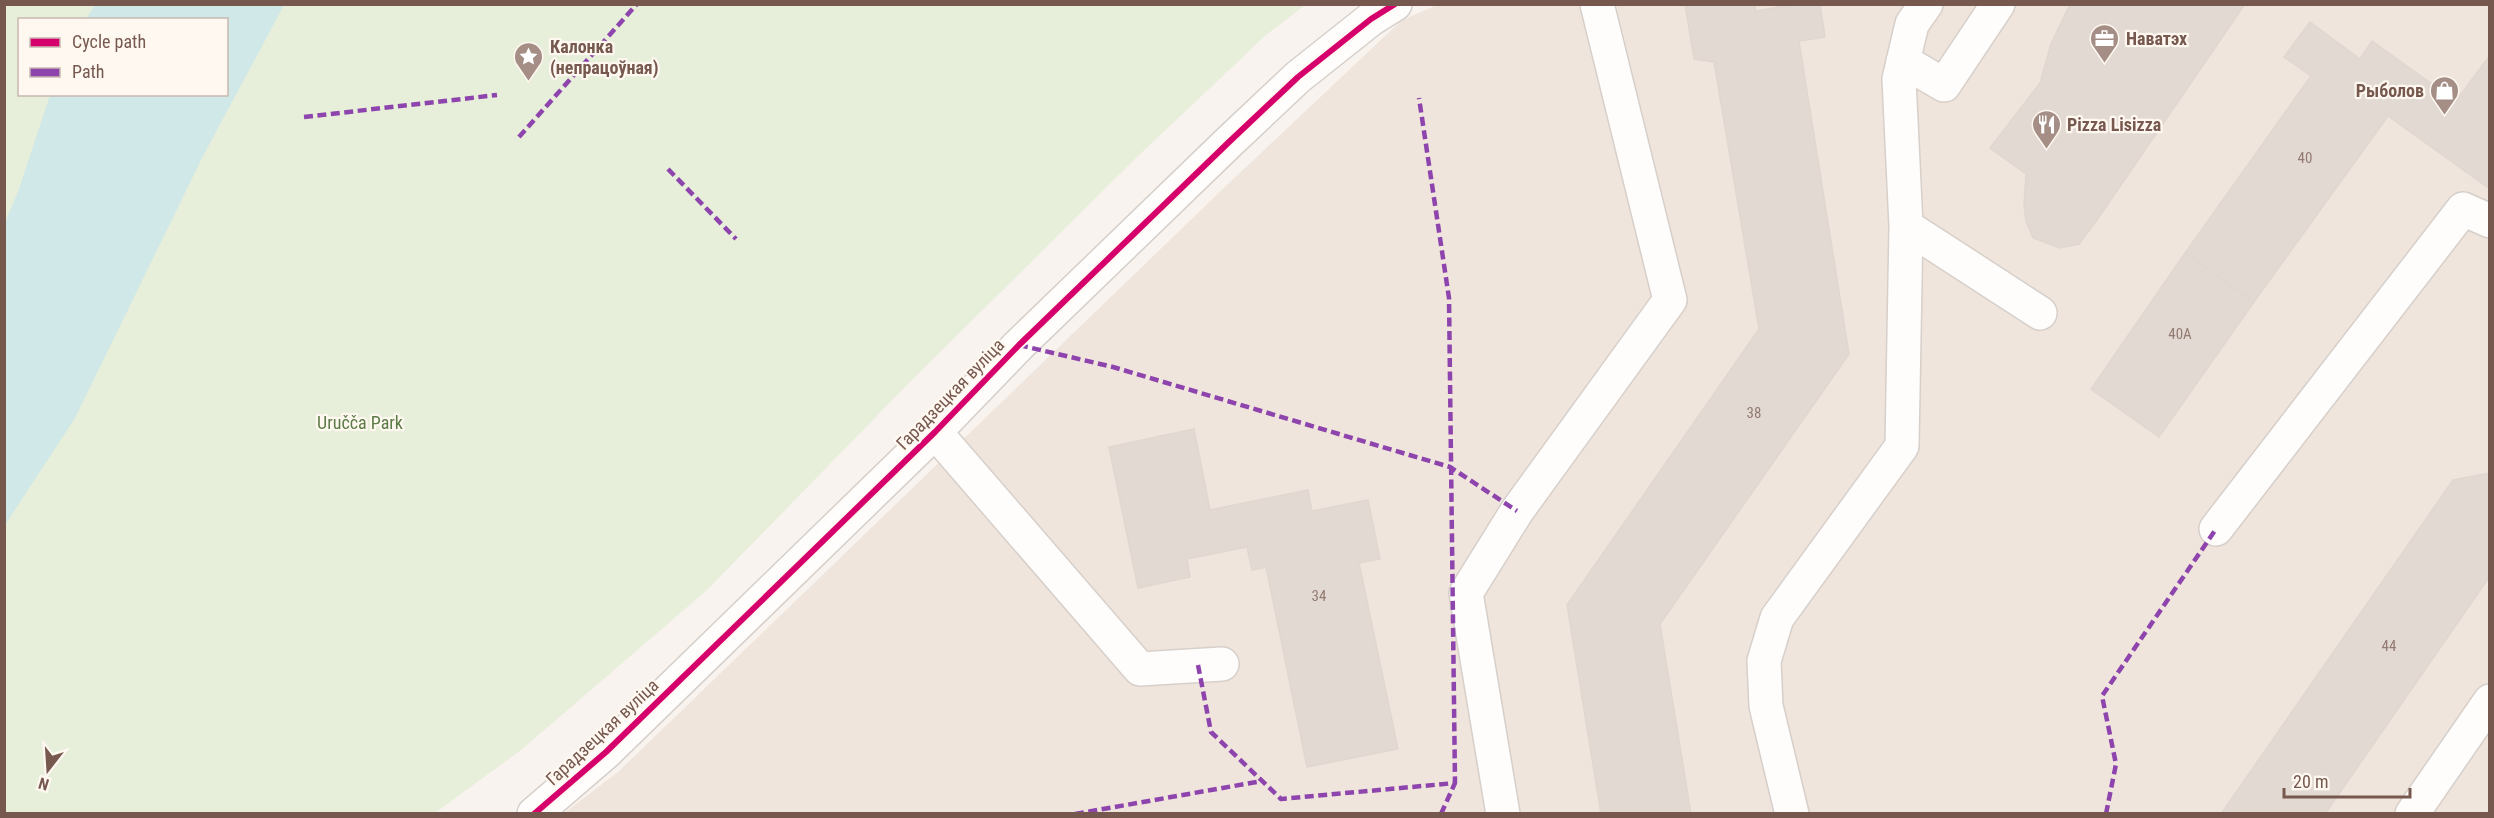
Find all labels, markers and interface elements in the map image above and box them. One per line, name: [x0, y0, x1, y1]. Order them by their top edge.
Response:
legend: [18, 18, 228, 96]
office icon: Наватэх: [2089, 22, 2121, 64]
place label: Наватэх: [2126, 28, 2187, 49]
text: Cycle path: [72, 31, 146, 52]
place label: Калонка (непрацоўная): [550, 36, 659, 79]
place icon: Калонка (непрацоўная): [513, 40, 545, 82]
text: Path: [72, 61, 105, 82]
shop icon: Рыболов: [2429, 74, 2461, 116]
place label: Рыболов: [2356, 80, 2424, 101]
restaurant icon: Pizza Lisizza: [2030, 108, 2062, 150]
place label: Pizza Lisizza: [2067, 114, 2161, 135]
house number: 40: [2298, 149, 2312, 167]
house number: 40А: [2168, 325, 2192, 343]
street label: Гарадзецкая вуліца: [892, 334, 1008, 454]
house number: 38: [1747, 404, 1761, 422]
park label: Uručča Park: [317, 412, 403, 433]
house number: 34: [1312, 587, 1326, 605]
house number: 44: [2382, 637, 2396, 655]
street label: Гарадзецкая вуліца: [541, 674, 663, 790]
north arrow: [18, 740, 78, 800]
scale bar: [2284, 761, 2410, 799]
text: 20 m: [2293, 771, 2328, 792]
text: N: [36, 773, 51, 794]

